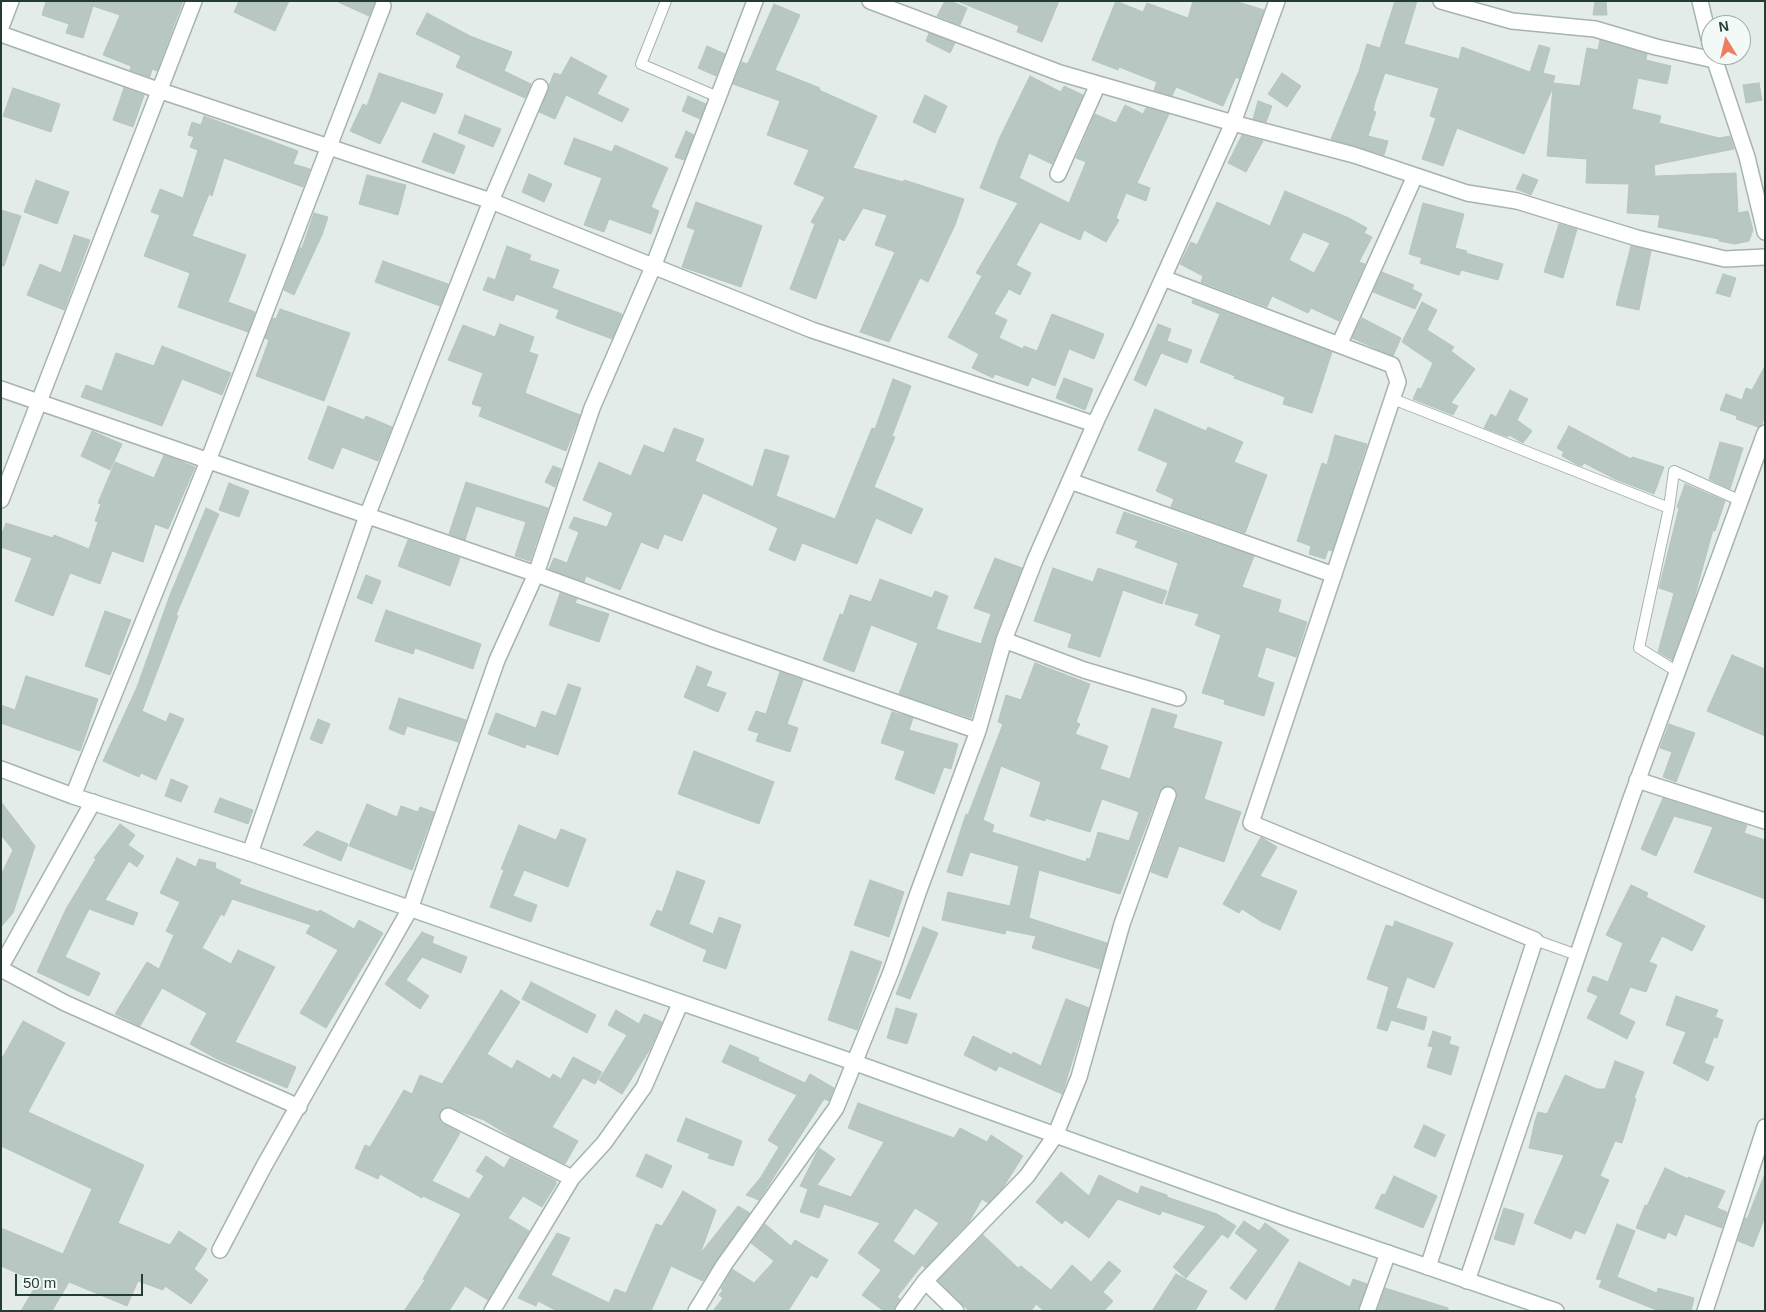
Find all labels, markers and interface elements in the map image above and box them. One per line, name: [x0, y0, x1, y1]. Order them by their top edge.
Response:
north arrow: [1701, 15, 1751, 65]
text: N: [1718, 17, 1730, 35]
scale bar: [18, 1264, 145, 1296]
text: 50 m: [23, 1274, 56, 1291]

